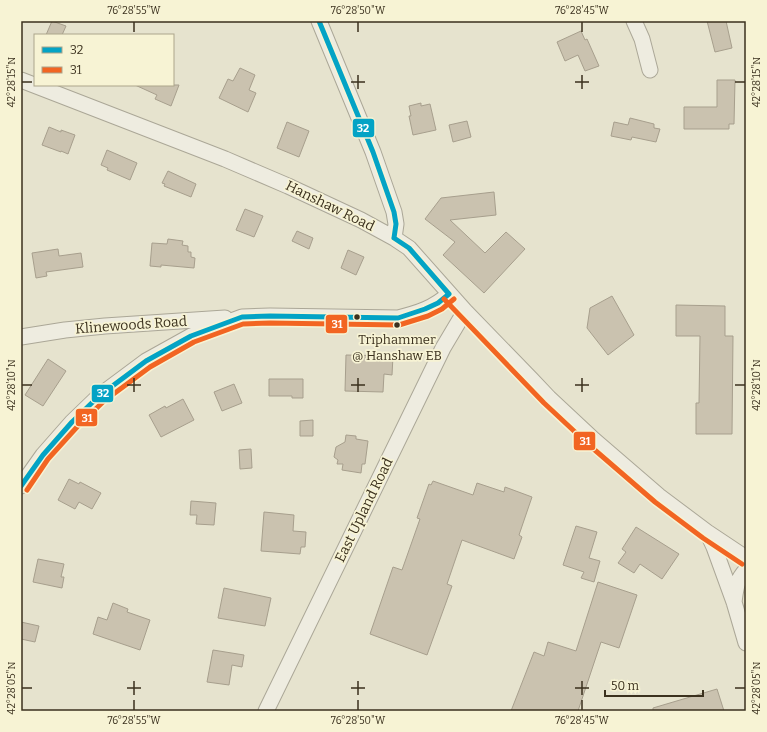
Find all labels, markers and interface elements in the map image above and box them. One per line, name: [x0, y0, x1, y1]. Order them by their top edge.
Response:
text: 76°28'55"W: [107, 5, 161, 17]
text: 76°28'50"W: [331, 5, 386, 17]
text: 76°28'45"W: [555, 5, 610, 17]
legend: [34, 34, 174, 86]
text: 32: [70, 43, 83, 57]
text: 42°28'15"N: [6, 57, 18, 107]
text: 42°28'15"N: [751, 57, 763, 107]
text: 31: [70, 63, 82, 77]
line badge: 32: [352, 118, 375, 138]
text: 32: [357, 122, 369, 135]
street label: Hanshaw Road: [283, 177, 377, 235]
unlabelled marker: [352, 312, 362, 322]
street label: Klinewoods Road: [74, 313, 188, 337]
line badge: 31: [325, 314, 348, 334]
text: 31: [331, 318, 343, 331]
marker: Triphammer @ Hanshaw EB: [392, 320, 402, 330]
place label: Triphammer @ Hanshaw EB: [352, 332, 442, 363]
text: 42°28'10"N: [6, 359, 18, 411]
text: 42°28'10"N: [751, 359, 763, 411]
line badge: 32: [91, 384, 114, 403]
text: 32: [97, 387, 109, 400]
line badge: 31: [75, 408, 98, 427]
text: 31: [81, 412, 93, 425]
line badge: 31: [573, 431, 596, 451]
text: 31: [579, 435, 591, 448]
street label: East Upland Road: [331, 455, 397, 565]
text: 42°28'05"N: [6, 662, 18, 714]
text: 42°28'05"N: [751, 662, 763, 714]
scale bar: [605, 672, 703, 698]
text: 50 m: [611, 679, 640, 693]
text: 76°28'55"W: [107, 715, 161, 727]
text: 76°28'50"W: [331, 715, 386, 727]
text: 76°28'45"W: [555, 715, 610, 727]

